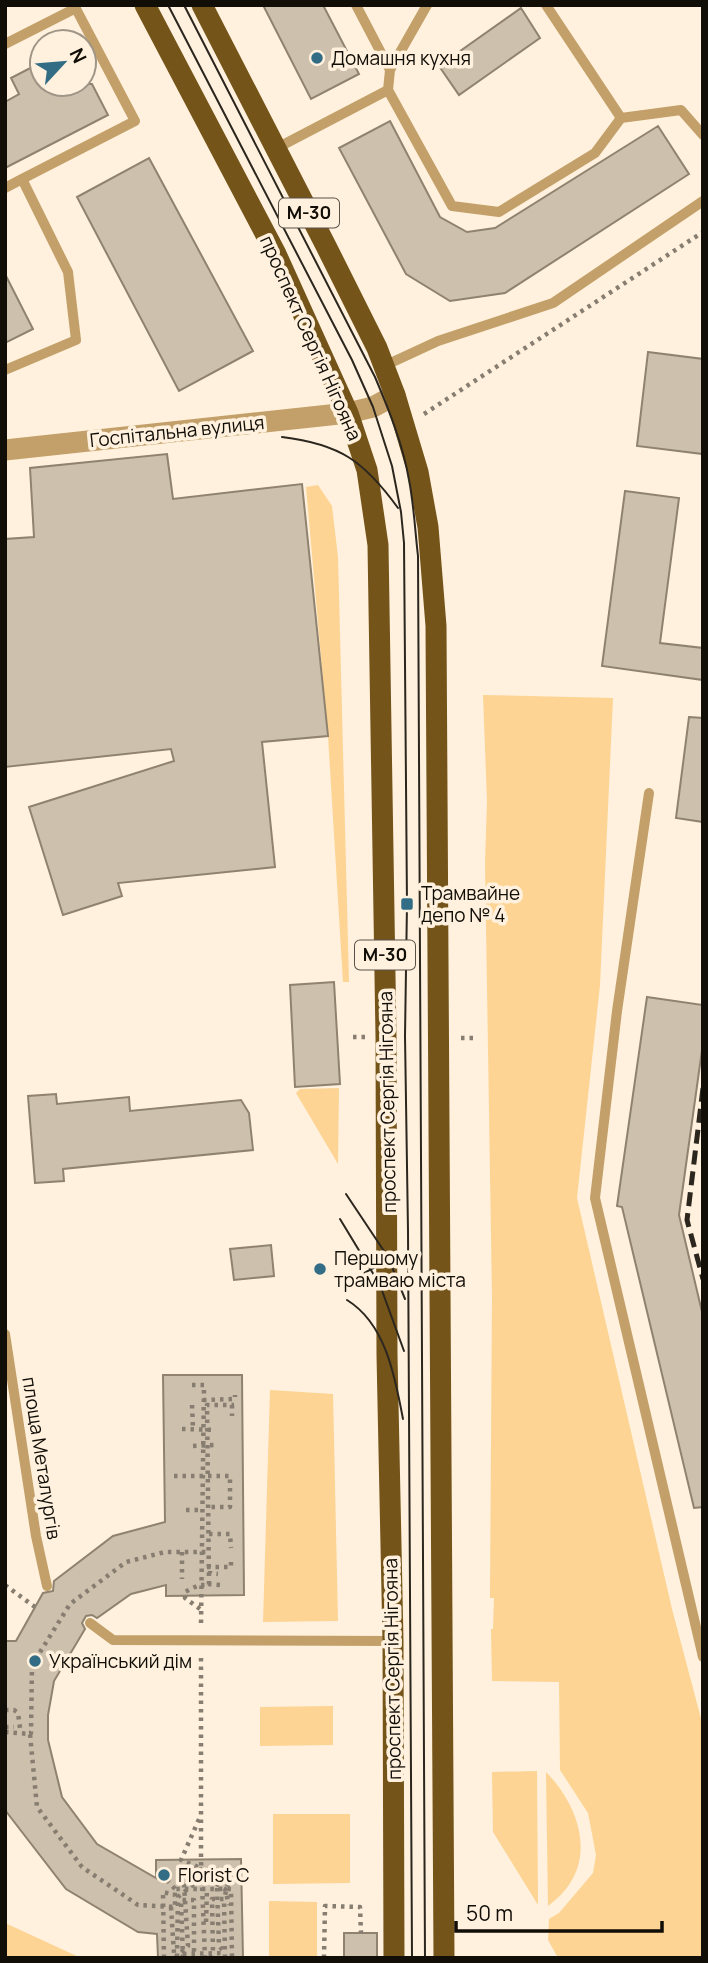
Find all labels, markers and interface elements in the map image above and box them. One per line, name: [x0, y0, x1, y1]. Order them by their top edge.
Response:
north arrow: [28, 28, 98, 98]
text: N: [64, 44, 93, 67]
place label: Домашня кухня: [331, 45, 471, 71]
marker: Домашня кухня: [309, 50, 325, 66]
road number: М-30: [279, 198, 339, 228]
street label: проспект Сергія Нігояна: [254, 231, 368, 445]
street label: Госпітальна вулиця: [88, 409, 266, 453]
place label: Трамвайне депо № 4: [421, 880, 520, 928]
marker: Трамвайне депо № 4: [399, 896, 415, 912]
road number: М-30: [355, 940, 415, 970]
street label: проспект Сергія Нігояна: [372, 991, 402, 1213]
place label: Першому трамваю міста: [334, 1245, 466, 1293]
marker: Першому трамваю міста: [312, 1261, 328, 1277]
street label: площа Металургів: [16, 1375, 68, 1541]
street label: проспект Сергія Нігояна: [377, 1558, 407, 1780]
place label: Український дім: [49, 1648, 192, 1674]
marker: Український дім: [27, 1653, 43, 1669]
place label: Florist C: [178, 1862, 250, 1888]
marker: Florist C: [156, 1867, 172, 1883]
scale bar: [456, 1890, 662, 1934]
text: 50 m: [466, 1899, 513, 1927]

